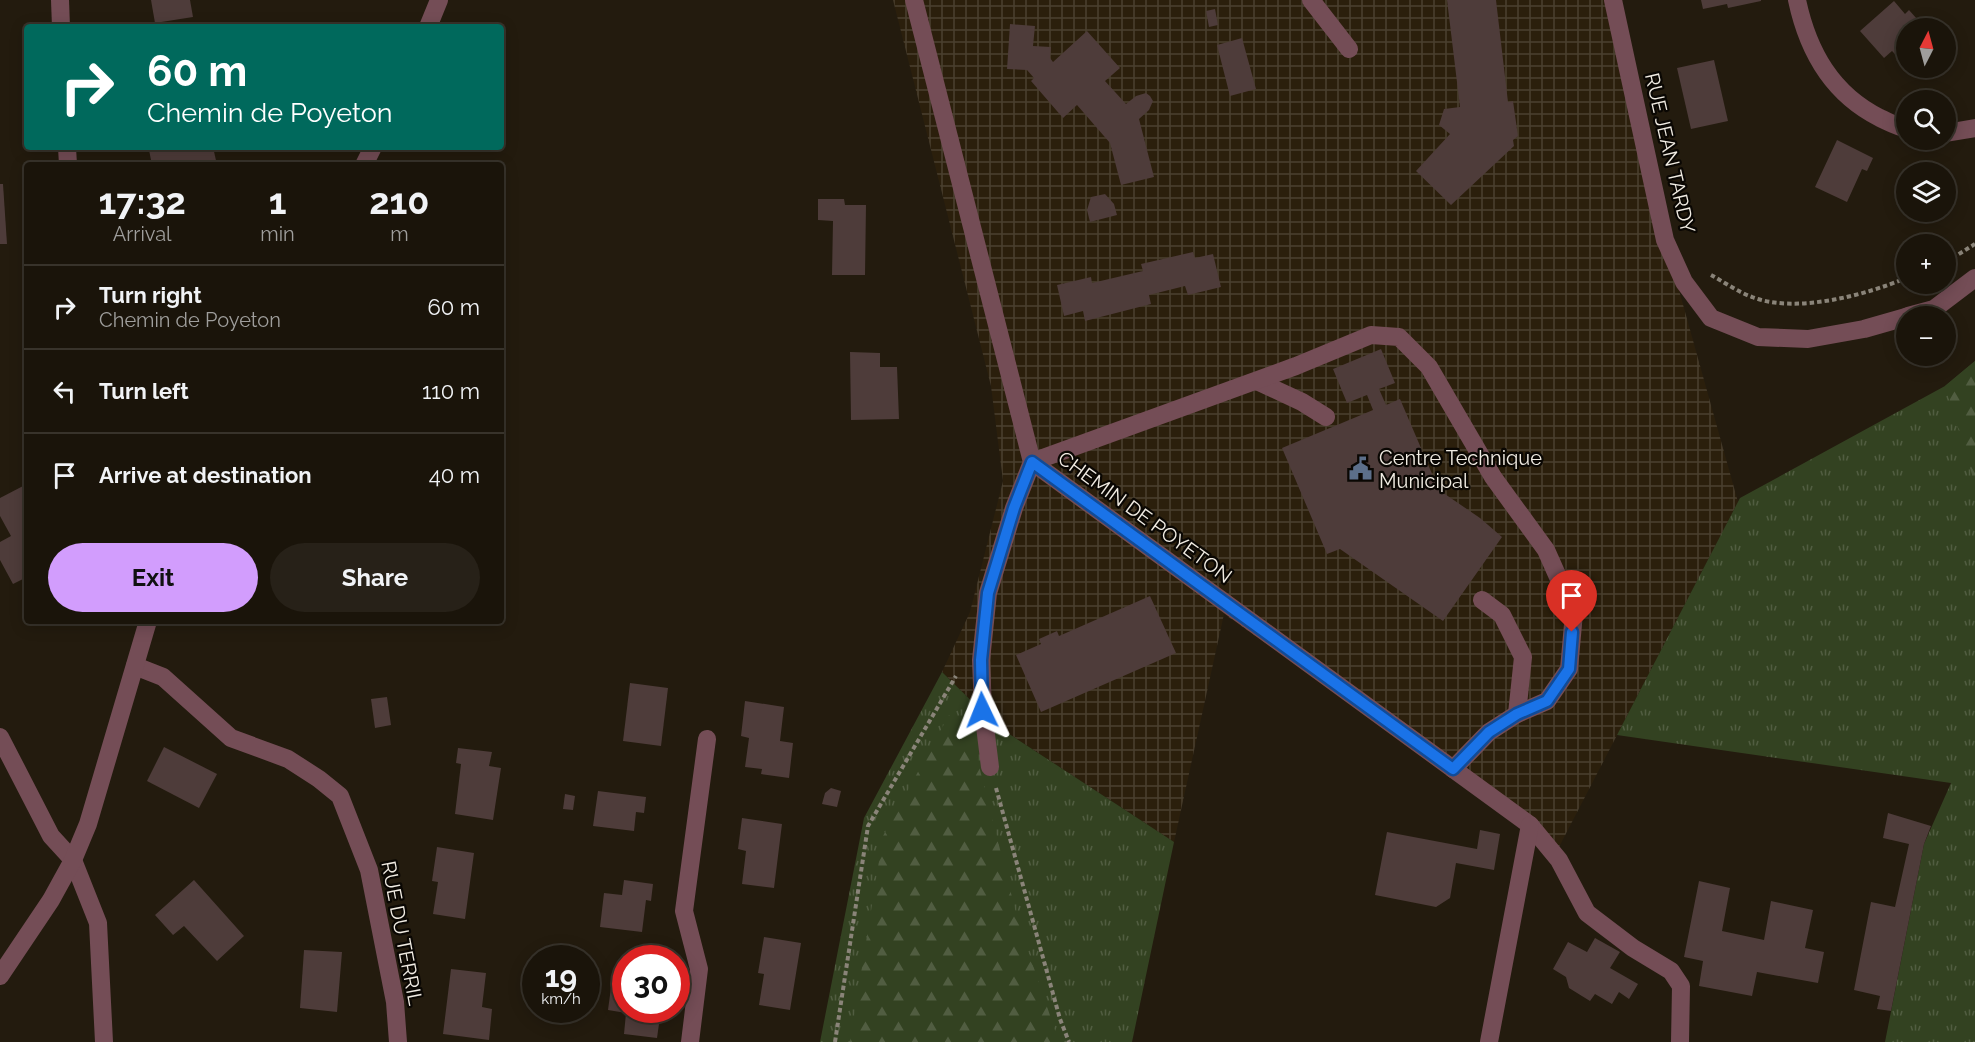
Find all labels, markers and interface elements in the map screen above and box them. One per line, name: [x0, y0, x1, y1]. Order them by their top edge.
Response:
north arrow: [1896, 18, 1956, 78]
map controls: [1896, 18, 1956, 366]
text: 60 m: [147, 47, 247, 96]
icon: right: [48, 48, 126, 126]
street label: RUE JEAN TARDY: [1640, 70, 1700, 236]
button: search: [1896, 90, 1956, 150]
text: Chemin de Poyeton: [147, 97, 393, 128]
button: layers: [1896, 162, 1956, 222]
text: 17:32: [99, 180, 186, 222]
text: 1: [269, 180, 286, 222]
text: 210: [369, 180, 429, 222]
text: Arrival: [113, 222, 172, 246]
text: min: [260, 222, 295, 246]
text: m: [390, 222, 409, 246]
button: +: [1896, 234, 1956, 294]
text: Turn right: [99, 282, 202, 308]
icon: right: [48, 291, 81, 324]
text: 60 m: [427, 294, 480, 320]
button: −: [1896, 306, 1956, 366]
text: Chemin de Poyeton: [99, 308, 281, 332]
icon: left: [48, 375, 81, 408]
text: Turn left: [99, 378, 189, 404]
text: 110 m: [422, 378, 480, 404]
street label: CHEMIN DE POYETON: [1053, 446, 1237, 588]
place label: Centre Technique Municipal: [1379, 446, 1542, 493]
public building icon: Centre Technique Municipal: [1348, 456, 1374, 482]
icon: arrive: [48, 459, 81, 492]
text: Arrive at destination: [99, 462, 312, 488]
text: 40 m: [429, 462, 480, 488]
button: Exit: [48, 543, 258, 612]
button: Share: [270, 543, 480, 612]
pin: [1546, 570, 1597, 632]
icon: arrive: [1555, 579, 1588, 612]
position arrow: [950, 678, 1014, 742]
street label: RUE DU TERRIL: [376, 859, 428, 1008]
speed limit sign: 30: [612, 945, 690, 1023]
text: 19: [545, 959, 577, 994]
text: km/h: [541, 990, 581, 1008]

